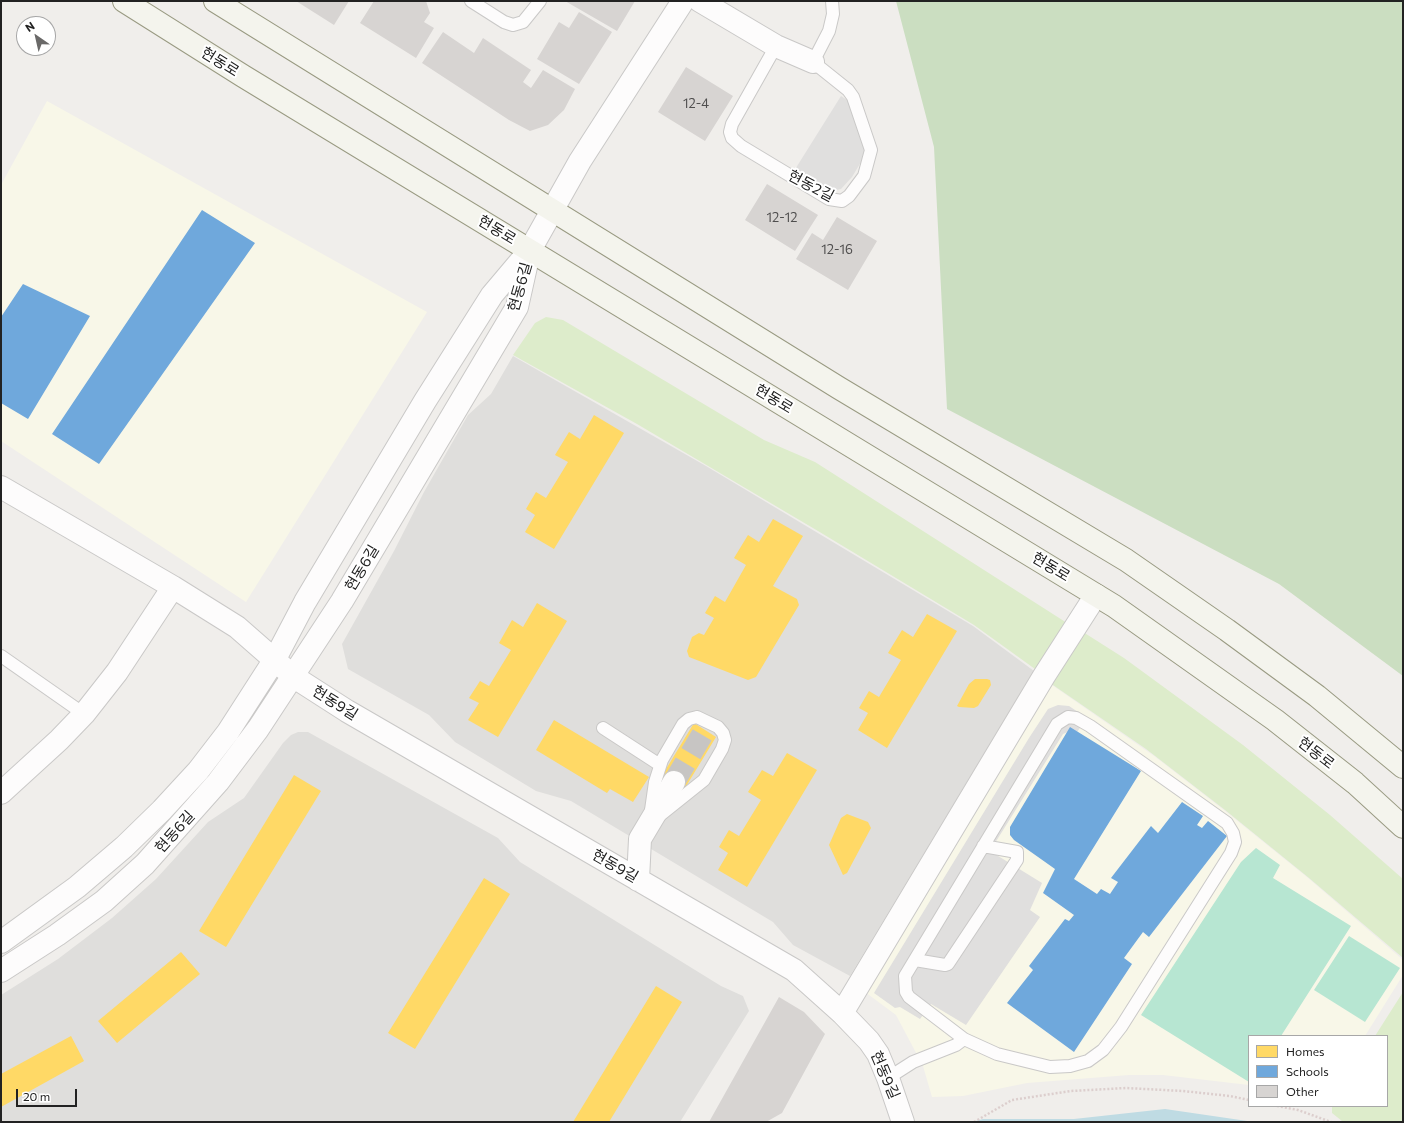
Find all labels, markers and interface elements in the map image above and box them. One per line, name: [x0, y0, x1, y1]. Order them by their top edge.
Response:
north arrow: [16, 16, 56, 56]
text: N: [23, 19, 37, 34]
street label: 현동로: [198, 43, 242, 81]
house number: 12-4: [683, 96, 709, 112]
street label: 현동2길: [785, 166, 837, 206]
house number: 12-12: [766, 210, 798, 226]
street label: 현동로: [475, 212, 519, 248]
house number: 12-16: [821, 242, 853, 258]
street label: 현동6길: [504, 260, 536, 314]
street label: 현동로: [752, 381, 796, 417]
street label: 현동6길: [341, 542, 383, 594]
street label: 현동로: [1029, 549, 1073, 585]
street label: 현동9길: [309, 682, 361, 724]
street label: 현동로: [1294, 733, 1338, 773]
street label: 현동6길: [151, 807, 199, 857]
street label: 현동9길: [589, 846, 641, 886]
legend: [1248, 1035, 1388, 1107]
text: Homes: [1286, 1044, 1324, 1058]
street label: 현동9길: [867, 1048, 903, 1102]
text: Schools: [1286, 1064, 1329, 1078]
scale bar: [18, 1081, 79, 1107]
text: Other: [1286, 1084, 1319, 1098]
text: 20 m: [23, 1089, 50, 1103]

